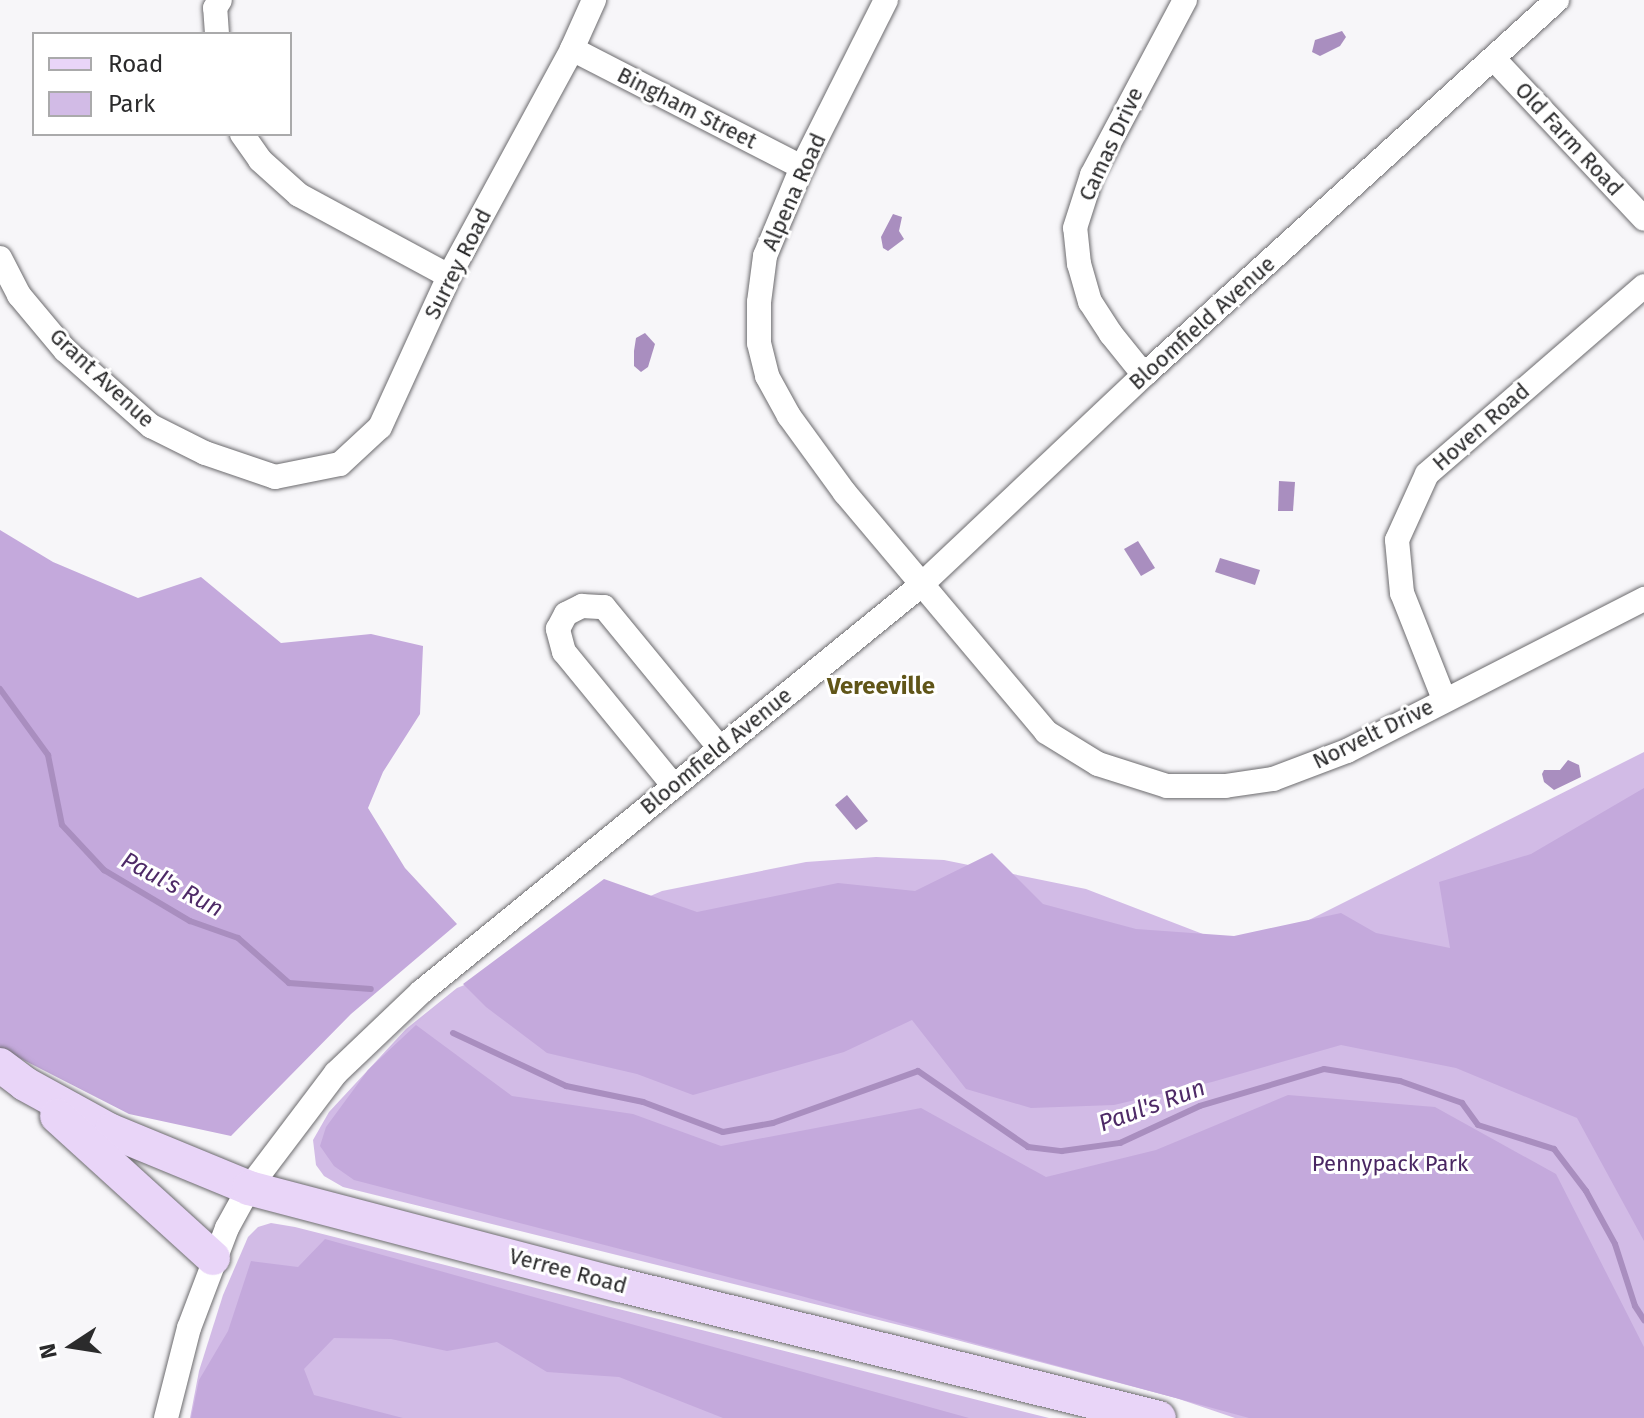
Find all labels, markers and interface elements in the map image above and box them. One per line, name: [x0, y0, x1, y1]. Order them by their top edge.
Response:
legend: [32, 32, 292, 136]
text: Road: [108, 50, 163, 78]
street label: Bingham Street: [613, 61, 761, 155]
street label: Old Farm Road: [1510, 77, 1628, 201]
street label: Camas Drive: [1073, 83, 1149, 205]
text: Park: [108, 90, 155, 118]
street label: Alpena Road: [756, 129, 832, 255]
street label: Surrey Road: [419, 204, 497, 324]
street label: Bloomfield Avenue: [1124, 251, 1280, 395]
street label: Grant Avenue: [44, 323, 160, 433]
street label: Hoven Road: [1427, 378, 1535, 476]
district label: Vereeville: [827, 673, 935, 701]
street label: Bloomfield Avenue: [635, 682, 797, 820]
street label: Norvelt Drive: [1308, 693, 1438, 775]
water label: Paul's Run: [116, 846, 228, 924]
water label: Paul's Run: [1095, 1073, 1209, 1139]
park label: Pennypack Park: [1312, 1151, 1468, 1177]
street label: Verree Road: [506, 1243, 630, 1299]
north arrow: [32, 1306, 112, 1386]
text: N: [33, 1341, 63, 1361]

